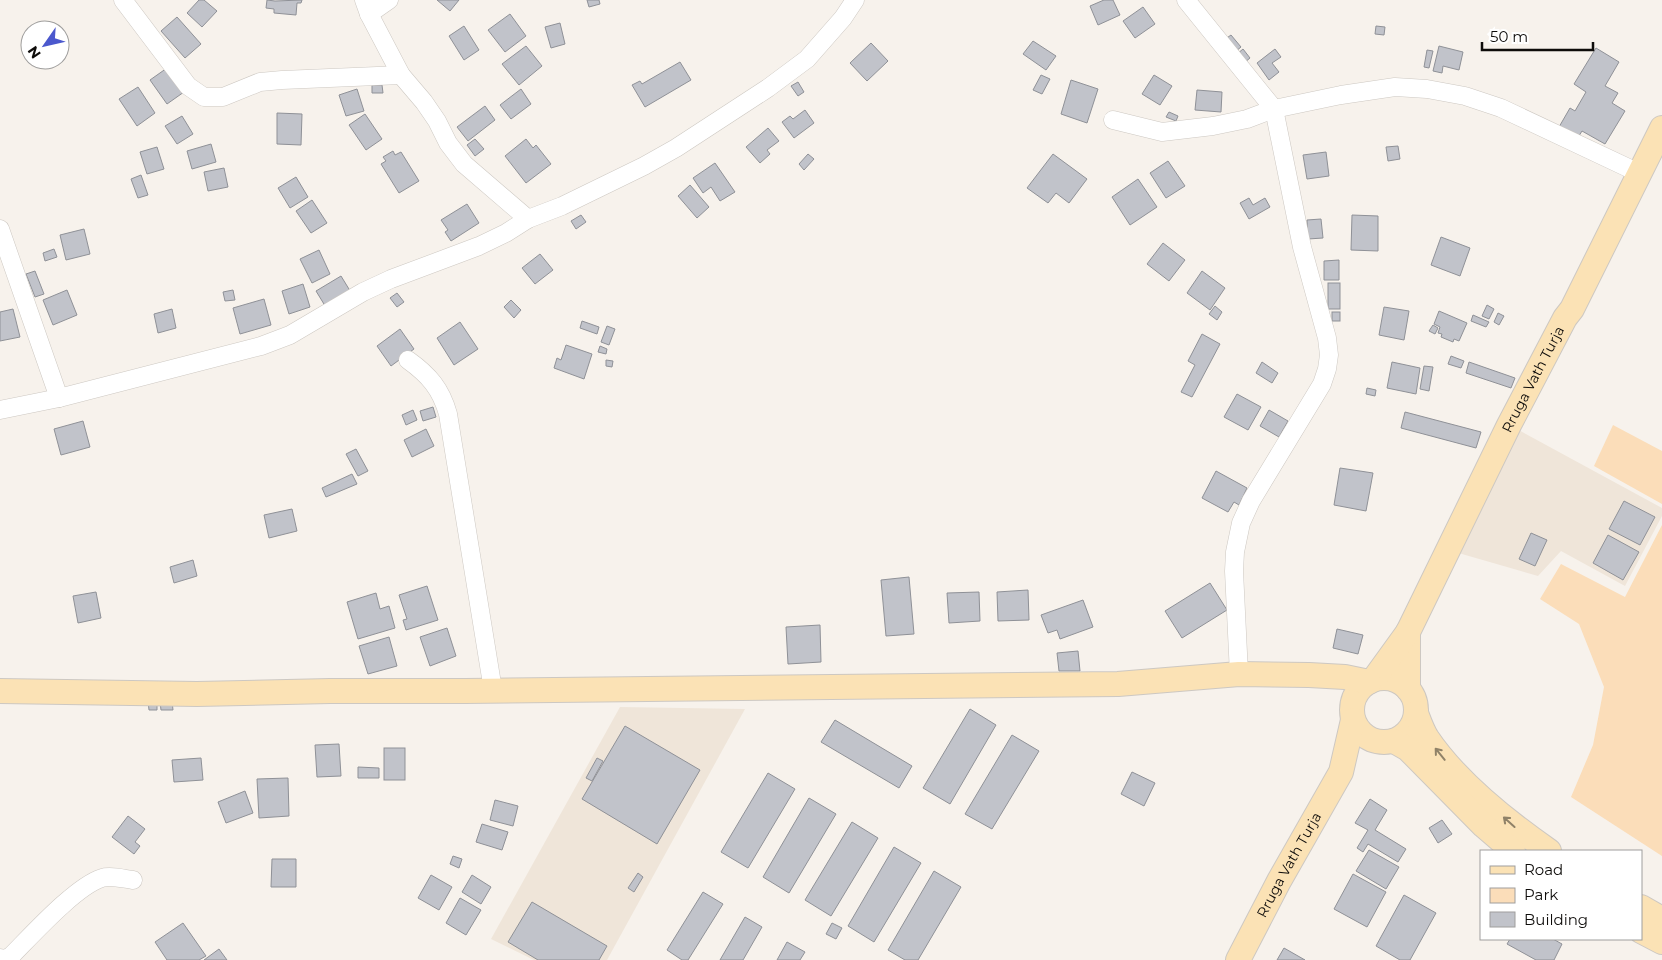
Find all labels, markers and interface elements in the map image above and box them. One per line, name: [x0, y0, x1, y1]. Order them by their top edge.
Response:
north arrow: [20, 20, 70, 70]
scale bar: [1482, 20, 1593, 52]
text: 50 m: [1490, 27, 1528, 46]
text: N: [24, 43, 45, 62]
street label: Rruga Vath Turja: [1498, 323, 1568, 435]
one-way arrow: [1434, 748, 1445, 761]
street label: Rruga Vath Turja: [1253, 809, 1325, 921]
one-way arrow: [1503, 816, 1516, 828]
legend: [1480, 850, 1642, 940]
text: Road: [1524, 860, 1563, 879]
text: Park: [1524, 885, 1558, 904]
text: Building: [1524, 910, 1588, 929]

